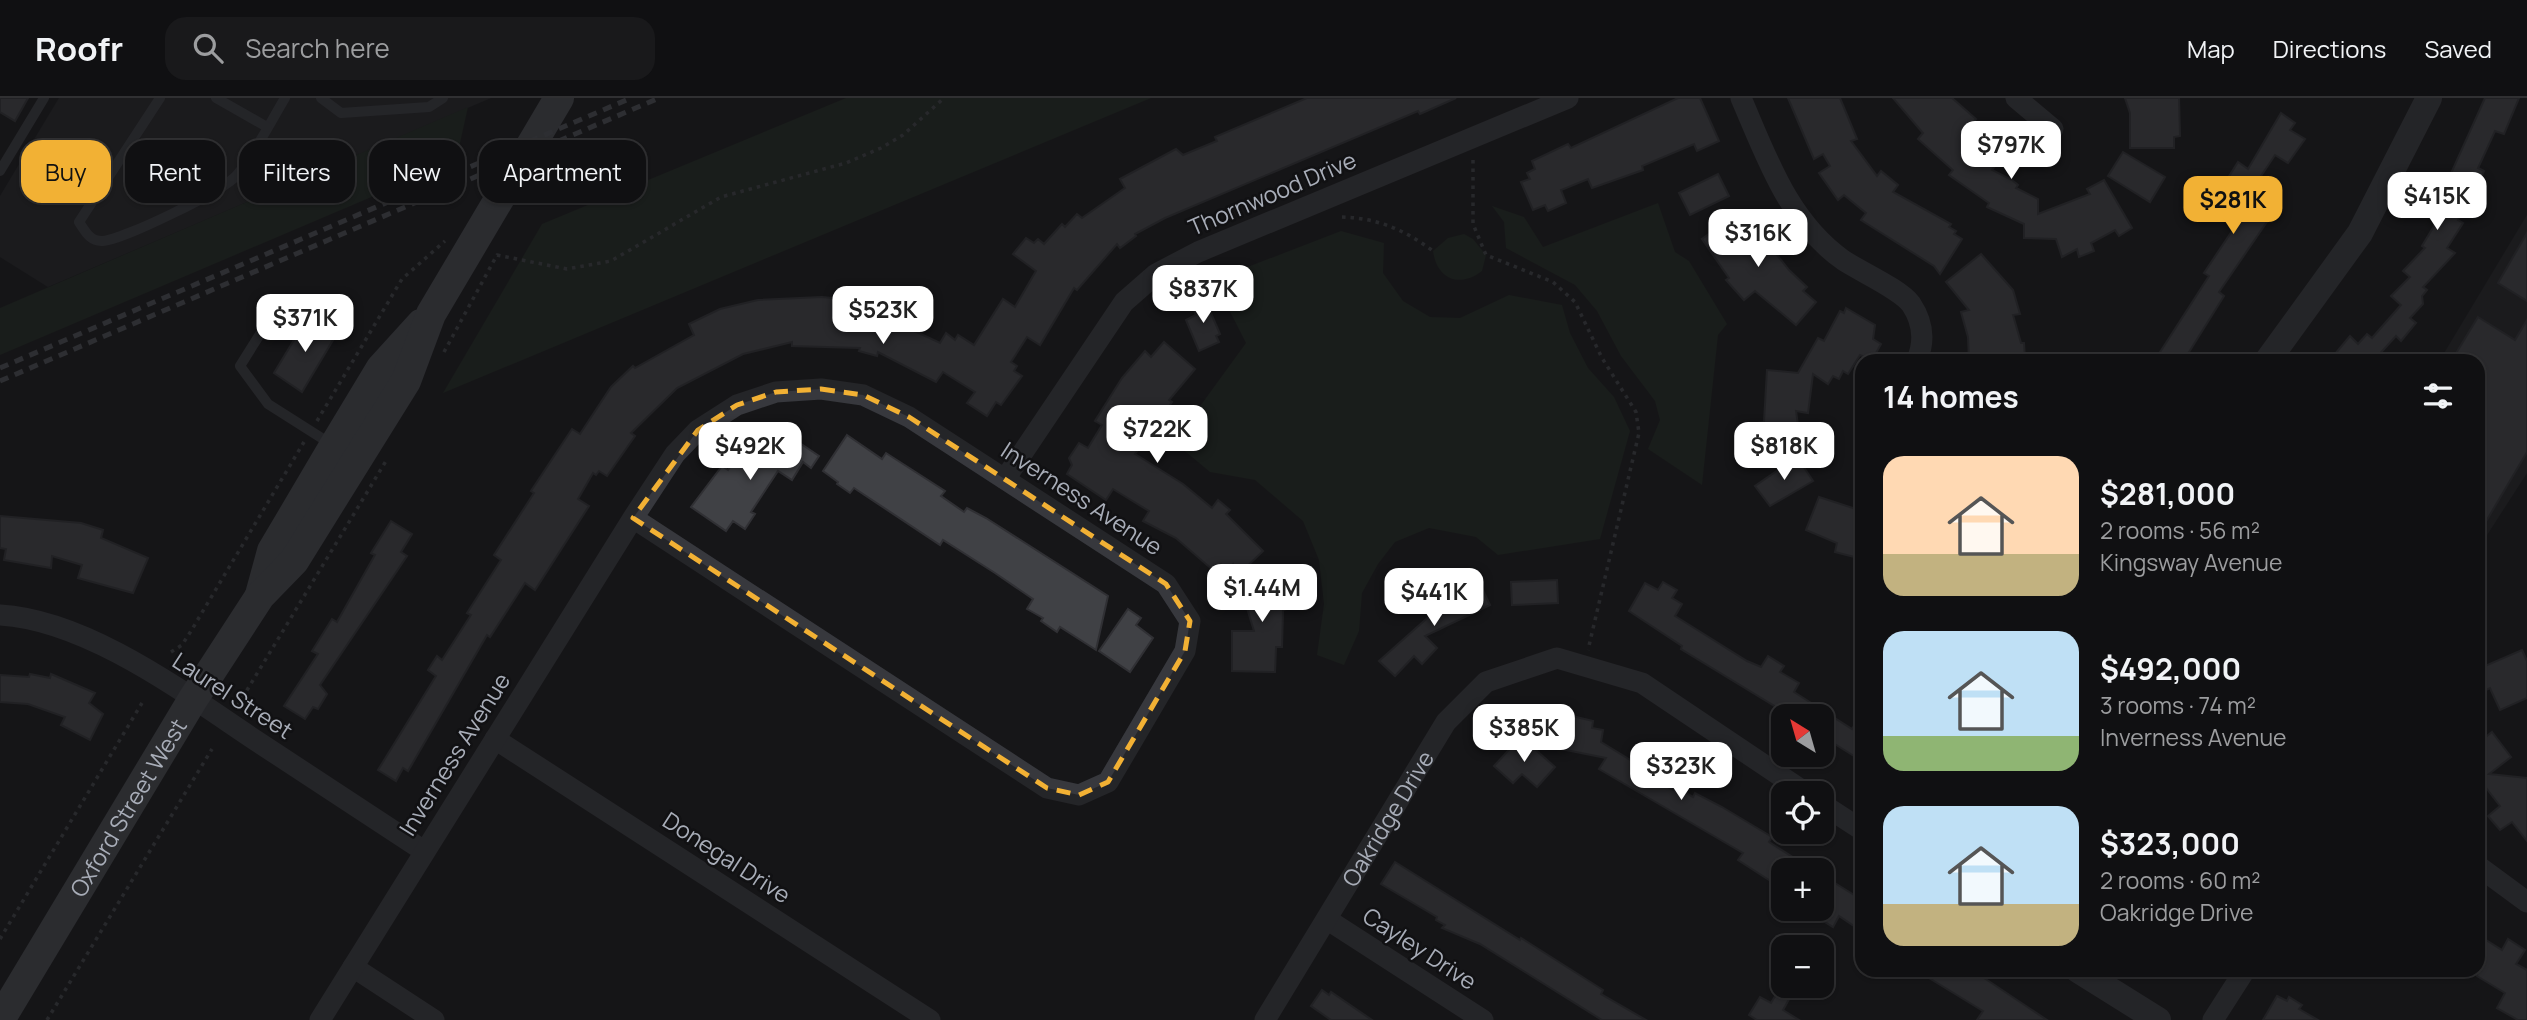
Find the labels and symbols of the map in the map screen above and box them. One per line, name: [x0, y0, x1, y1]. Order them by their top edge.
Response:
pin: $797K: [1962, 122, 2060, 181]
street label: Thornwood Drive: [1183, 143, 1361, 243]
pin: $415K: [2388, 172, 2486, 232]
pin: $281K: [2184, 176, 2282, 236]
pin: $316K: [1709, 209, 1807, 269]
pin: $837K: [1154, 266, 1252, 325]
pin: $523K: [834, 286, 932, 346]
pin: $371K: [256, 294, 354, 354]
pin: $722K: [1108, 406, 1206, 465]
pin: $492K: [701, 422, 799, 482]
pin: $818K: [1735, 422, 1833, 482]
street label: Inverness Avenue: [995, 434, 1169, 562]
pin: $1.44M: [1205, 564, 1319, 624]
pin: $441K: [1385, 568, 1483, 628]
street label: Laurel Street: [167, 644, 299, 746]
street label: Inverness Avenue: [391, 666, 517, 842]
pin: $385K: [1475, 704, 1573, 764]
north arrow: [1771, 704, 1834, 766]
street label: Oxford Street West: [62, 712, 194, 903]
pin: $323K: [1632, 742, 1730, 802]
street label: Oakridge Drive: [1334, 744, 1441, 892]
street label: Donegal Drive: [657, 804, 797, 910]
street label: Cayley Drive: [1357, 899, 1483, 997]

